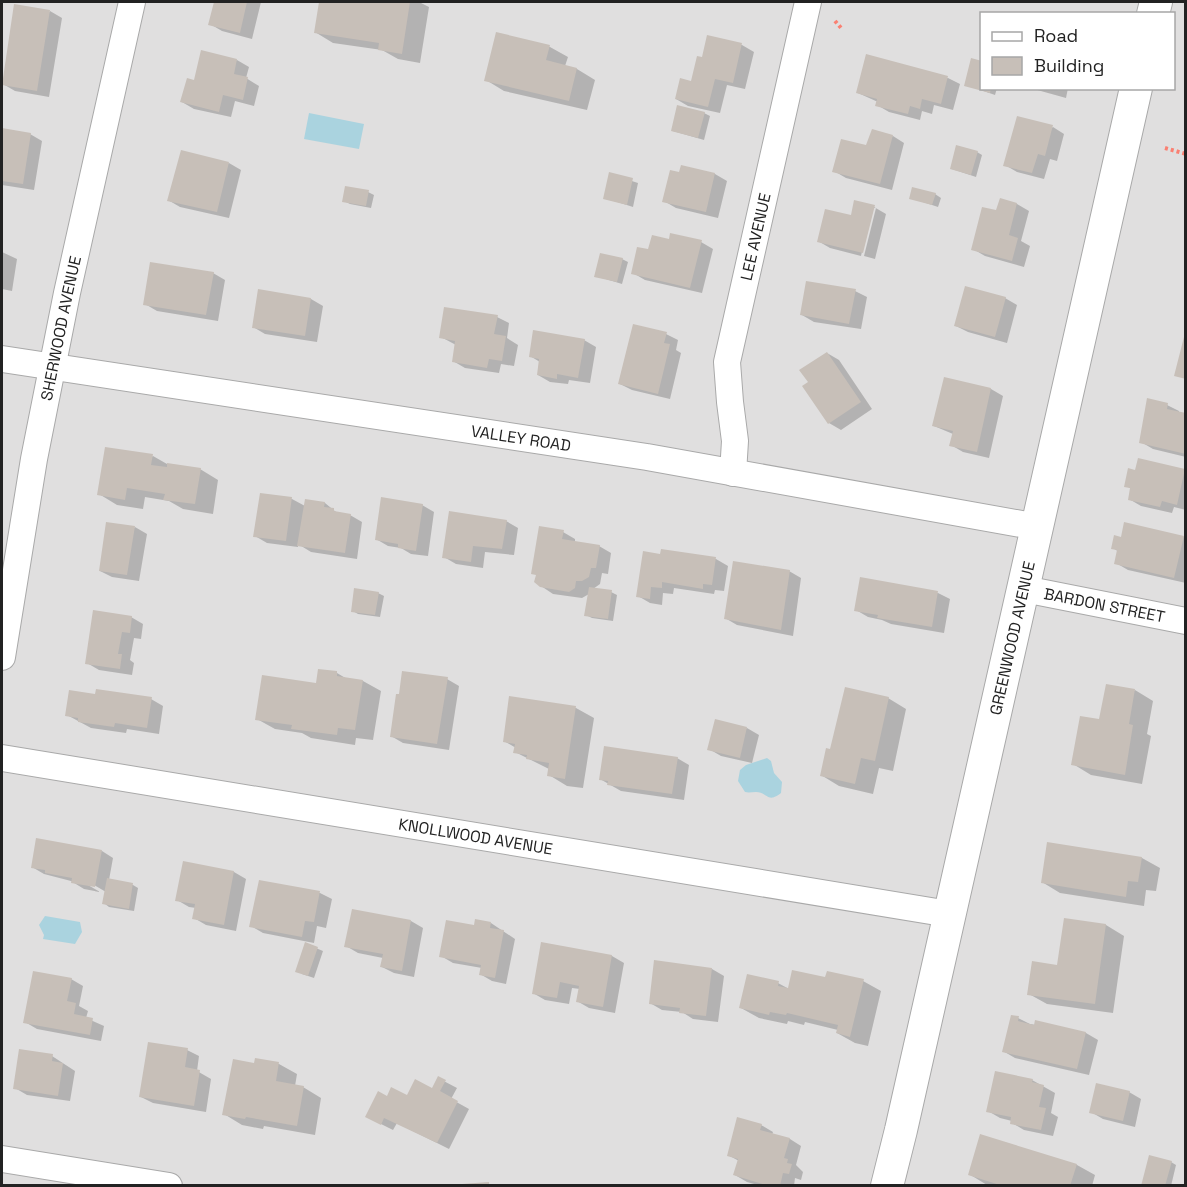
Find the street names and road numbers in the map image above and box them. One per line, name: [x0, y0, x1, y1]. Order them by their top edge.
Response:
street label: LEE AVENUE: [736, 191, 776, 283]
street label: SHERWOOD AVENUE: [36, 254, 86, 403]
street label: VALLEY ROAD: [470, 420, 572, 456]
street label: GREENWOOD AVENUE: [985, 559, 1040, 717]
street label: BARDON STREET: [1042, 583, 1167, 628]
street label: KNOLLWOOD AVENUE: [397, 813, 554, 860]

